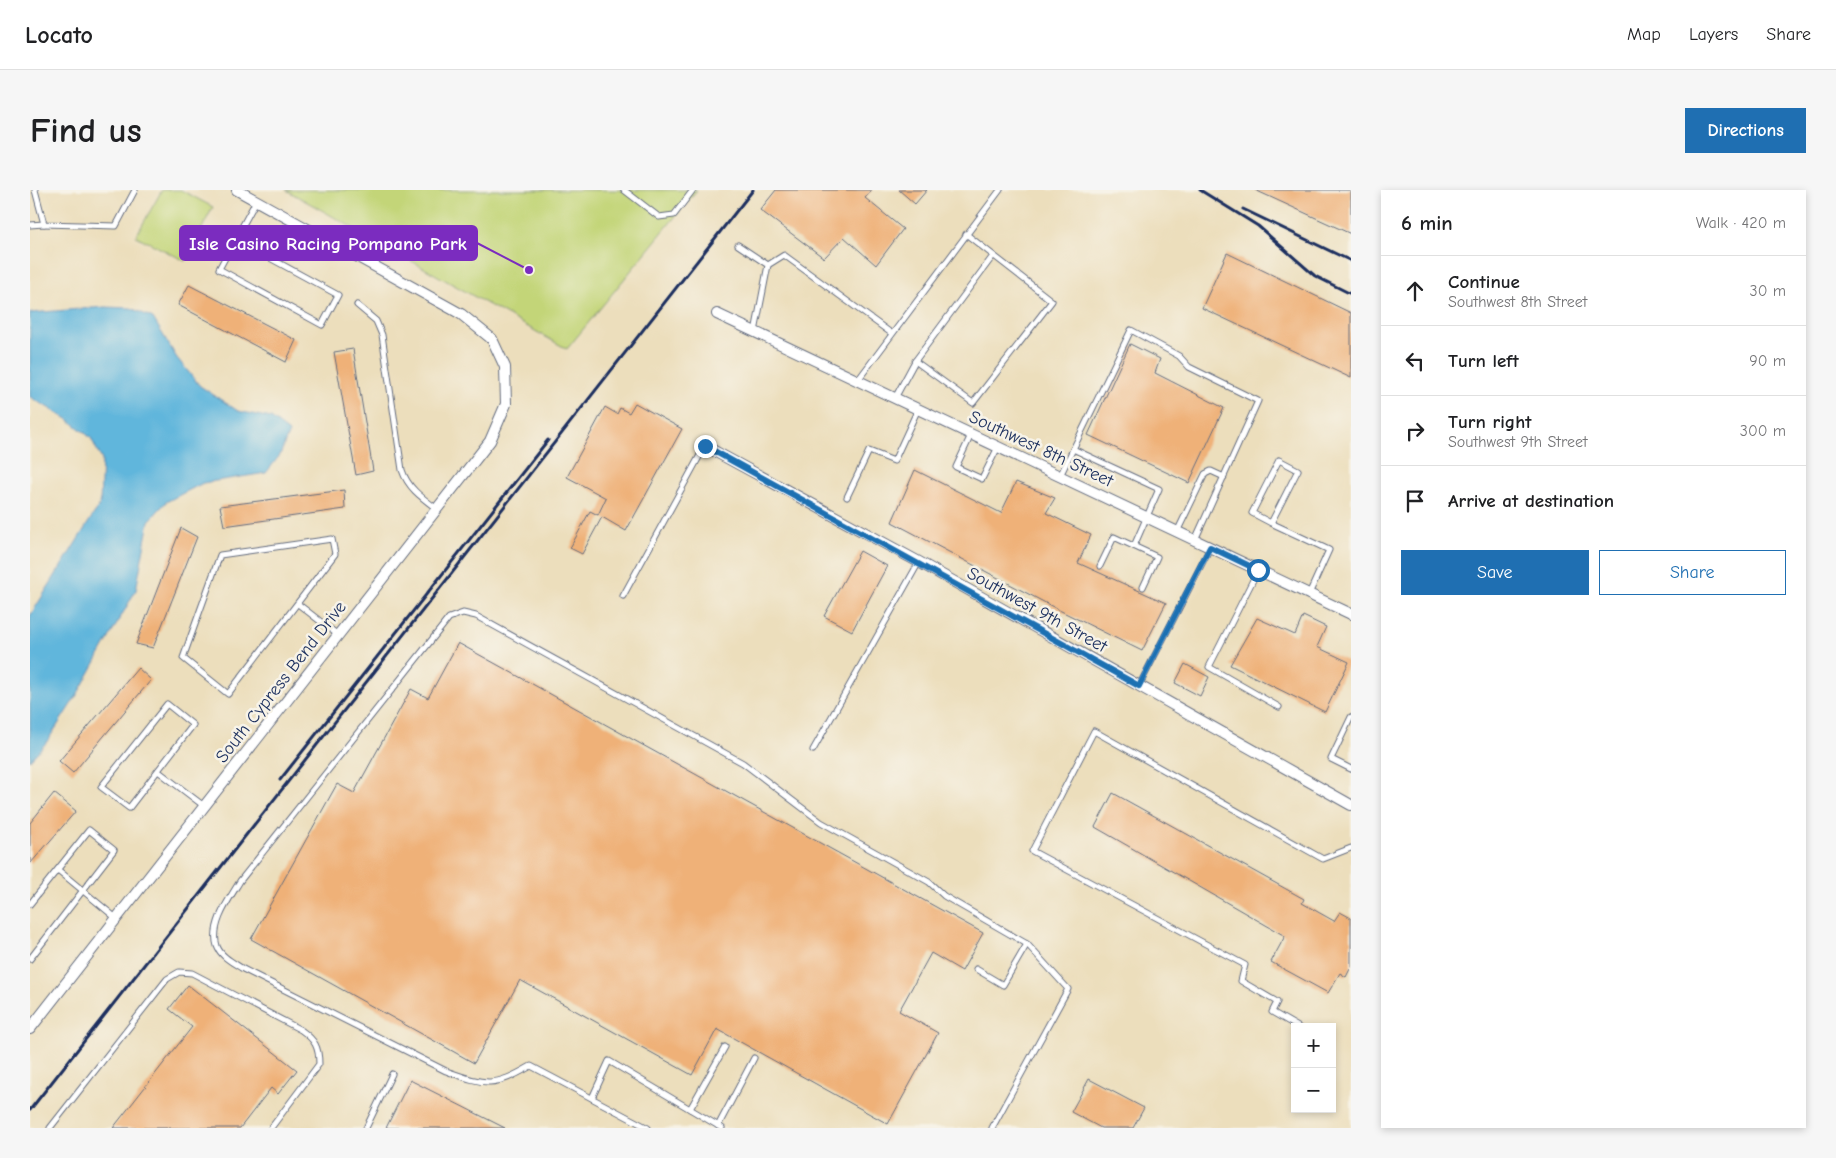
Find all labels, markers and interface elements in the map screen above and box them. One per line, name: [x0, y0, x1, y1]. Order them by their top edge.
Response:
text: Locato: [25, 21, 93, 49]
text: Map: [1627, 24, 1661, 45]
text: Layers: [1689, 24, 1738, 45]
text: Share: [1766, 24, 1811, 45]
button: Directions: [1685, 108, 1806, 153]
text: Find us: [30, 110, 142, 151]
text: 6 min: [1401, 211, 1453, 235]
text: Walk · 420 m: [1696, 214, 1786, 232]
callout: Isle Casino Racing Pompano Park: [180, 226, 477, 260]
text: Isle Casino Racing Pompano Park: [189, 233, 468, 255]
text: Continue: [1448, 271, 1520, 293]
icon: ahead: [1401, 277, 1429, 305]
text: 30 m: [1750, 282, 1786, 300]
text: Southwest 8th Street: [1448, 293, 1587, 311]
icon: left: [1401, 347, 1429, 375]
text: Turn left: [1448, 350, 1519, 372]
text: 90 m: [1749, 352, 1786, 370]
street label: Southwest 8th Street: [966, 406, 1117, 492]
text: Turn right: [1448, 411, 1532, 433]
icon: right: [1401, 417, 1429, 445]
text: 300 m: [1740, 422, 1786, 440]
text: Southwest 9th Street: [1448, 433, 1588, 451]
route end: [694, 435, 717, 458]
icon: arrive: [1401, 487, 1429, 515]
text: Arrive at destination: [1448, 490, 1614, 512]
button: Save: [1401, 550, 1589, 595]
button: Share: [1599, 550, 1786, 595]
route start: [1247, 559, 1270, 582]
street label: Southwest 9th Street: [963, 563, 1111, 658]
street label: South Cypress Bend Drive: [211, 597, 351, 767]
map controls: [1291, 1023, 1336, 1113]
button: +: [1291, 1023, 1336, 1068]
button: −: [1291, 1068, 1336, 1113]

